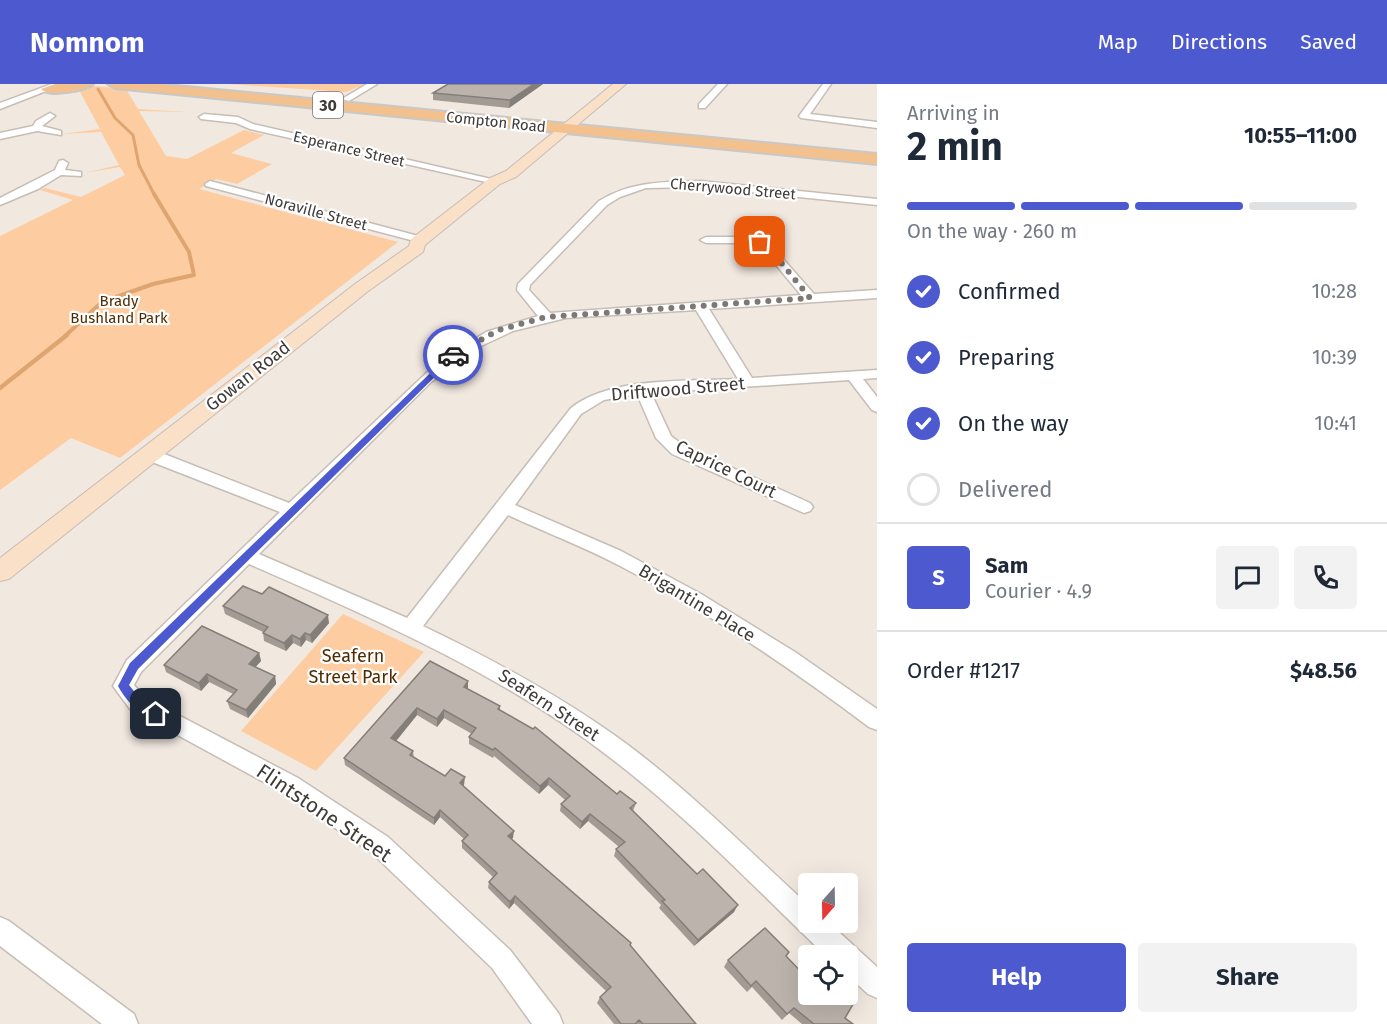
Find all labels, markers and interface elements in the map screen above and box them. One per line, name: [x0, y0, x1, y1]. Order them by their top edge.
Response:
text: Nomnom: [30, 26, 145, 59]
text: Map: [1098, 29, 1138, 55]
text: Directions: [1171, 29, 1267, 55]
text: Saved: [1300, 29, 1357, 55]
road number: 30: [313, 92, 343, 118]
text: Arriving in: [907, 101, 1000, 125]
street label: Compton Road: [445, 108, 547, 136]
text: 10:55–11:00: [1244, 122, 1357, 149]
text: 2 min: [907, 124, 1003, 170]
street label: Esperance Street: [291, 127, 407, 171]
street label: Cherrywood Street: [669, 175, 797, 204]
street label: Noraville Street: [263, 190, 370, 234]
pin: [734, 216, 785, 267]
text: On the way · 260 m: [907, 219, 1077, 243]
icon: bag: [743, 225, 776, 258]
icon: check: [907, 275, 940, 308]
text: Confirmed: [958, 278, 1061, 305]
text: 10:28: [1311, 279, 1357, 303]
park label: Brady Bushland Park: [70, 292, 168, 327]
courier: [423, 325, 483, 385]
street label: Gowan Road: [201, 336, 295, 416]
icon: car: [437, 339, 470, 372]
icon: check: [907, 341, 940, 374]
text: Preparing: [958, 344, 1054, 371]
text: 10:39: [1312, 345, 1357, 369]
street label: Driftwood Street: [610, 372, 746, 406]
icon: check: [907, 407, 940, 440]
text: On the way: [958, 410, 1069, 437]
text: 10:41: [1314, 411, 1357, 435]
street label: Caprice Court: [672, 435, 780, 503]
text: Delivered: [958, 476, 1053, 503]
button: chat: [1216, 546, 1279, 609]
button: phone: [1294, 546, 1357, 609]
text: Sam: [985, 552, 1028, 579]
street label: Brigantine Place: [635, 559, 759, 647]
text: S: [932, 564, 945, 591]
text: Courier · 4.9: [985, 579, 1092, 603]
park label: Seafern Street Park: [308, 645, 398, 688]
text: Order #1217: [907, 657, 1020, 684]
text: $48.56: [1290, 657, 1357, 684]
street label: Seafern Street: [494, 664, 604, 746]
pin: [130, 688, 181, 739]
icon: home: [139, 697, 172, 730]
street label: Flintstone Street: [251, 758, 397, 868]
north arrow: [798, 873, 858, 933]
map controls: [798, 873, 858, 1005]
button: Help: [907, 943, 1126, 1012]
button: Share: [1138, 943, 1357, 1012]
button: locate: [798, 945, 858, 1005]

